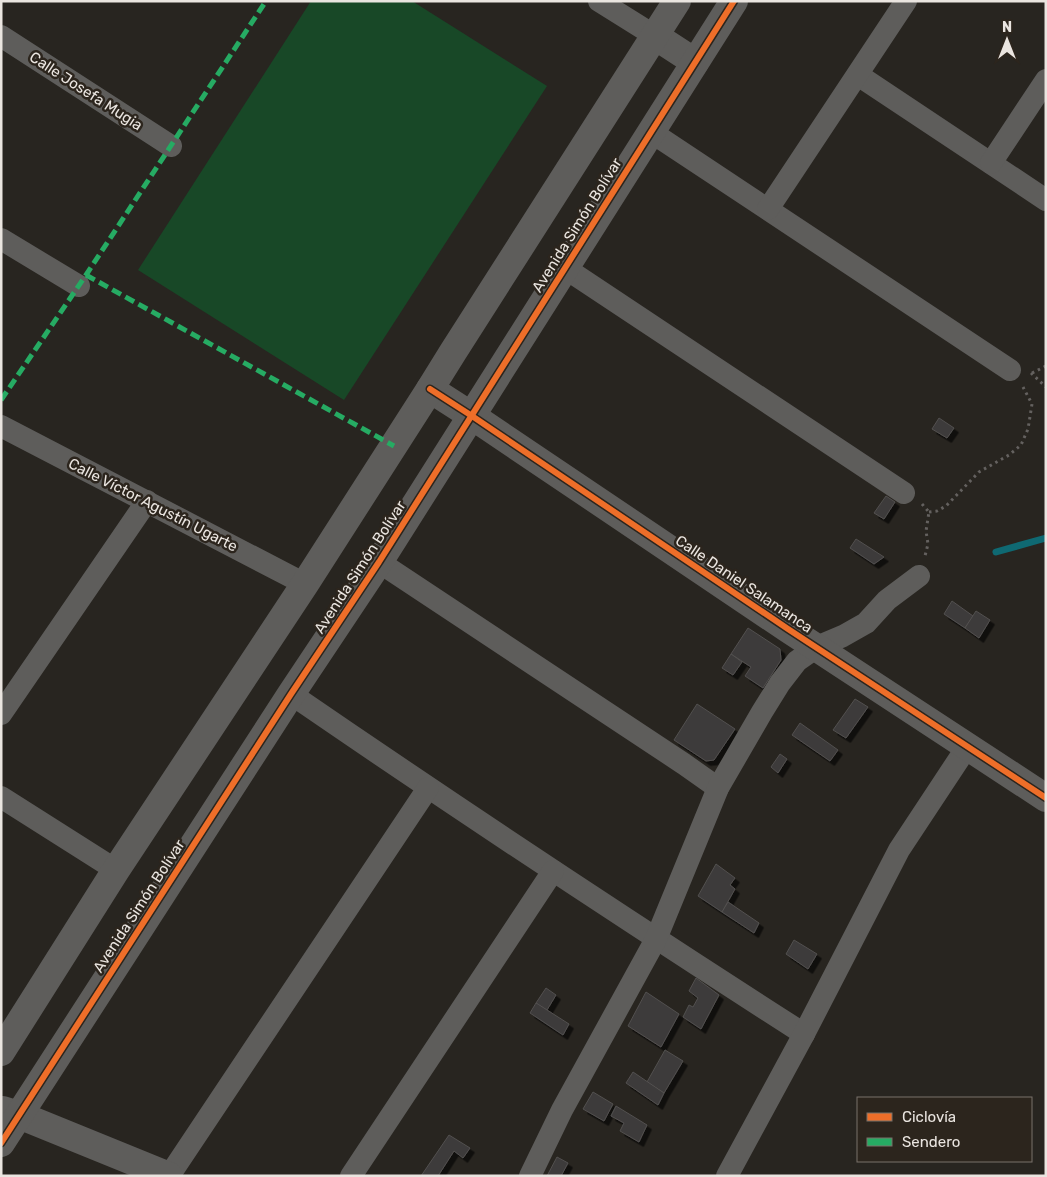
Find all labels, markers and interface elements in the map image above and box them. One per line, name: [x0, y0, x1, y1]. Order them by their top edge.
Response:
north arrow: [982, 15, 1032, 65]
text: N: [1002, 19, 1012, 36]
street label: Calle Josefa Mugia: [26, 48, 146, 134]
street label: Avenida Simón Bolívar: [528, 154, 626, 296]
street label: Calle Víctor Agustín Ugarte: [65, 454, 241, 556]
street label: Avenida Simón Bolívar: [310, 497, 410, 637]
street label: Calle Daniel Salamanca: [672, 531, 816, 637]
street label: Avenida Simón Bolívar: [89, 836, 189, 976]
legend: [857, 1097, 1032, 1162]
text: Ciclovía: [902, 1108, 956, 1126]
text: Sendero: [902, 1133, 960, 1151]

